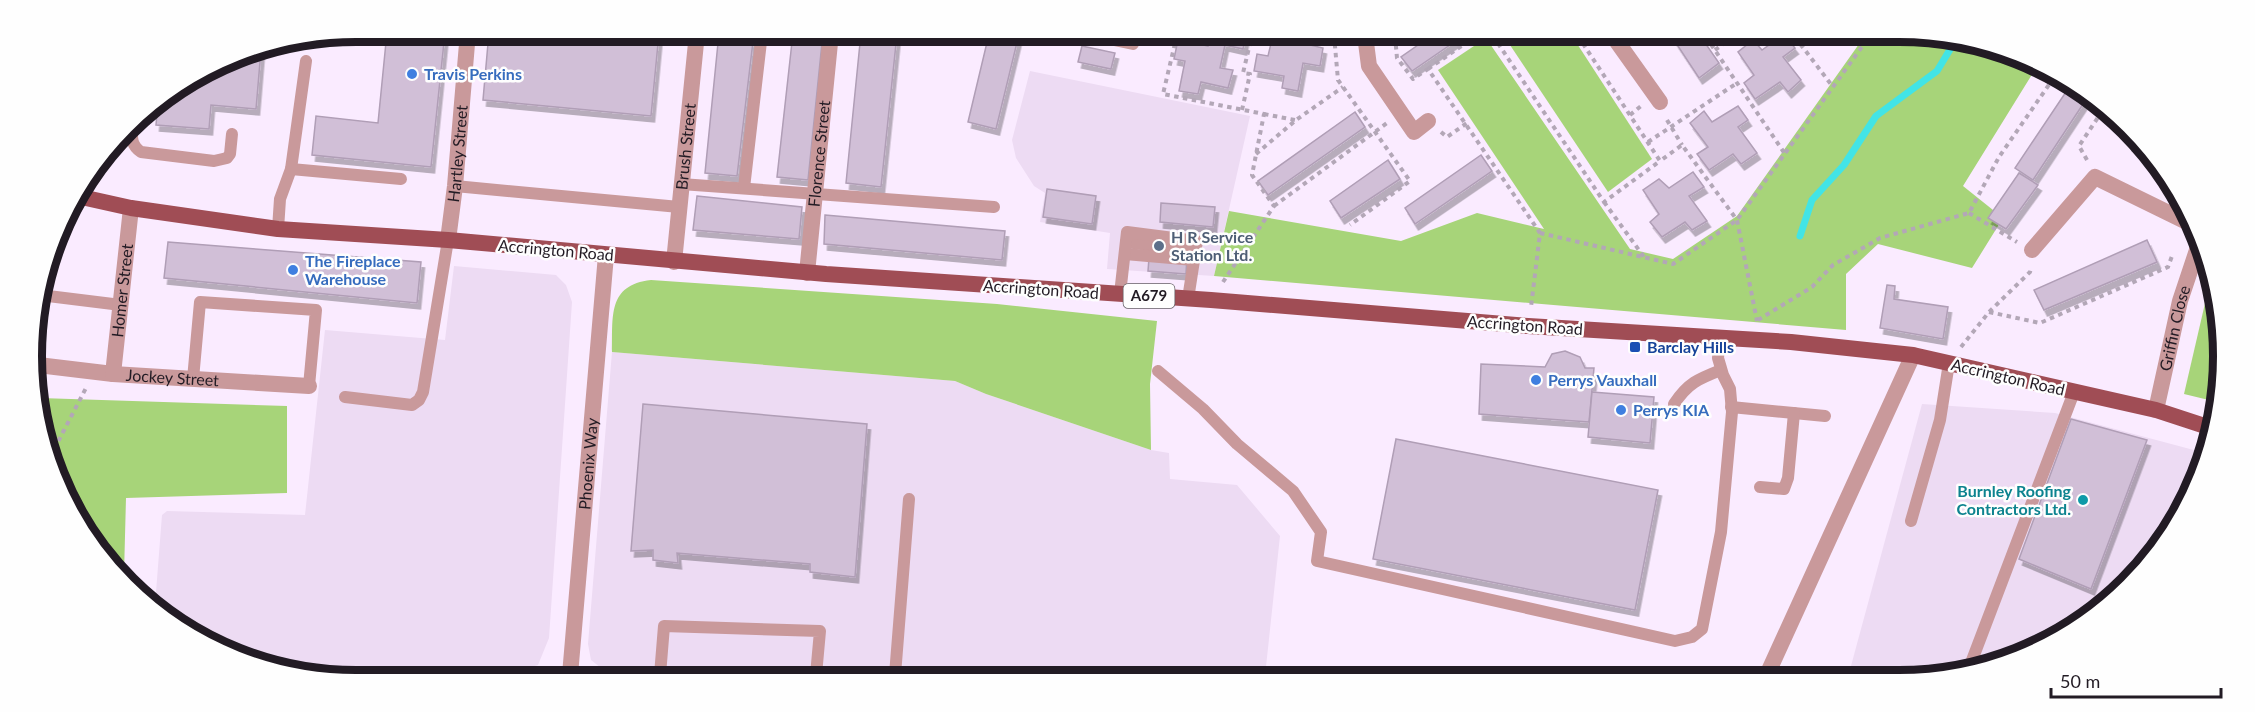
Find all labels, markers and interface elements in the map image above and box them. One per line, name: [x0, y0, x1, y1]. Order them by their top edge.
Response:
place label: Travis Perkins: [424, 64, 522, 83]
marker: Travis Perkins: [405, 67, 419, 81]
street label: Florence Street: [804, 99, 833, 208]
street label: Brush Street: [671, 102, 699, 191]
street label: Hartley Street: [443, 104, 471, 203]
place label: H R Service Station Ltd.: [1171, 227, 1254, 264]
street label: Accrington Road: [497, 235, 615, 264]
marker: H R Service Station Ltd.: [1152, 239, 1166, 253]
street label: Homer Street: [107, 242, 136, 338]
place label: The Fireplace Warehouse: [305, 251, 401, 288]
marker: The Fireplace Warehouse: [286, 263, 300, 277]
street label: Accrington Road: [983, 275, 1100, 302]
street label: Griffin Close: [2155, 283, 2194, 373]
road number: A679: [1124, 284, 1174, 308]
street label: Accrington Road: [1467, 311, 1584, 338]
place label: Barclay Hills: [1647, 337, 1734, 356]
marker: Barclay Hills: [1628, 340, 1642, 354]
street label: Accrington Road: [1949, 354, 2067, 399]
street label: Jockey Street: [125, 365, 220, 389]
place label: Perrys Vauxhall: [1548, 370, 1657, 389]
marker: Perrys Vauxhall: [1529, 373, 1543, 387]
place label: Perrys KIA: [1633, 400, 1710, 419]
marker: Perrys KIA: [1614, 403, 1628, 417]
street label: Phoenix Way: [574, 416, 601, 511]
place label: Burnley Roofing Contractors Ltd.: [1956, 481, 2072, 518]
marker: Burnley Roofing Contractors Ltd.: [2076, 493, 2090, 507]
scale bar: [2051, 661, 2220, 699]
text: 50 m: [2060, 670, 2100, 692]

